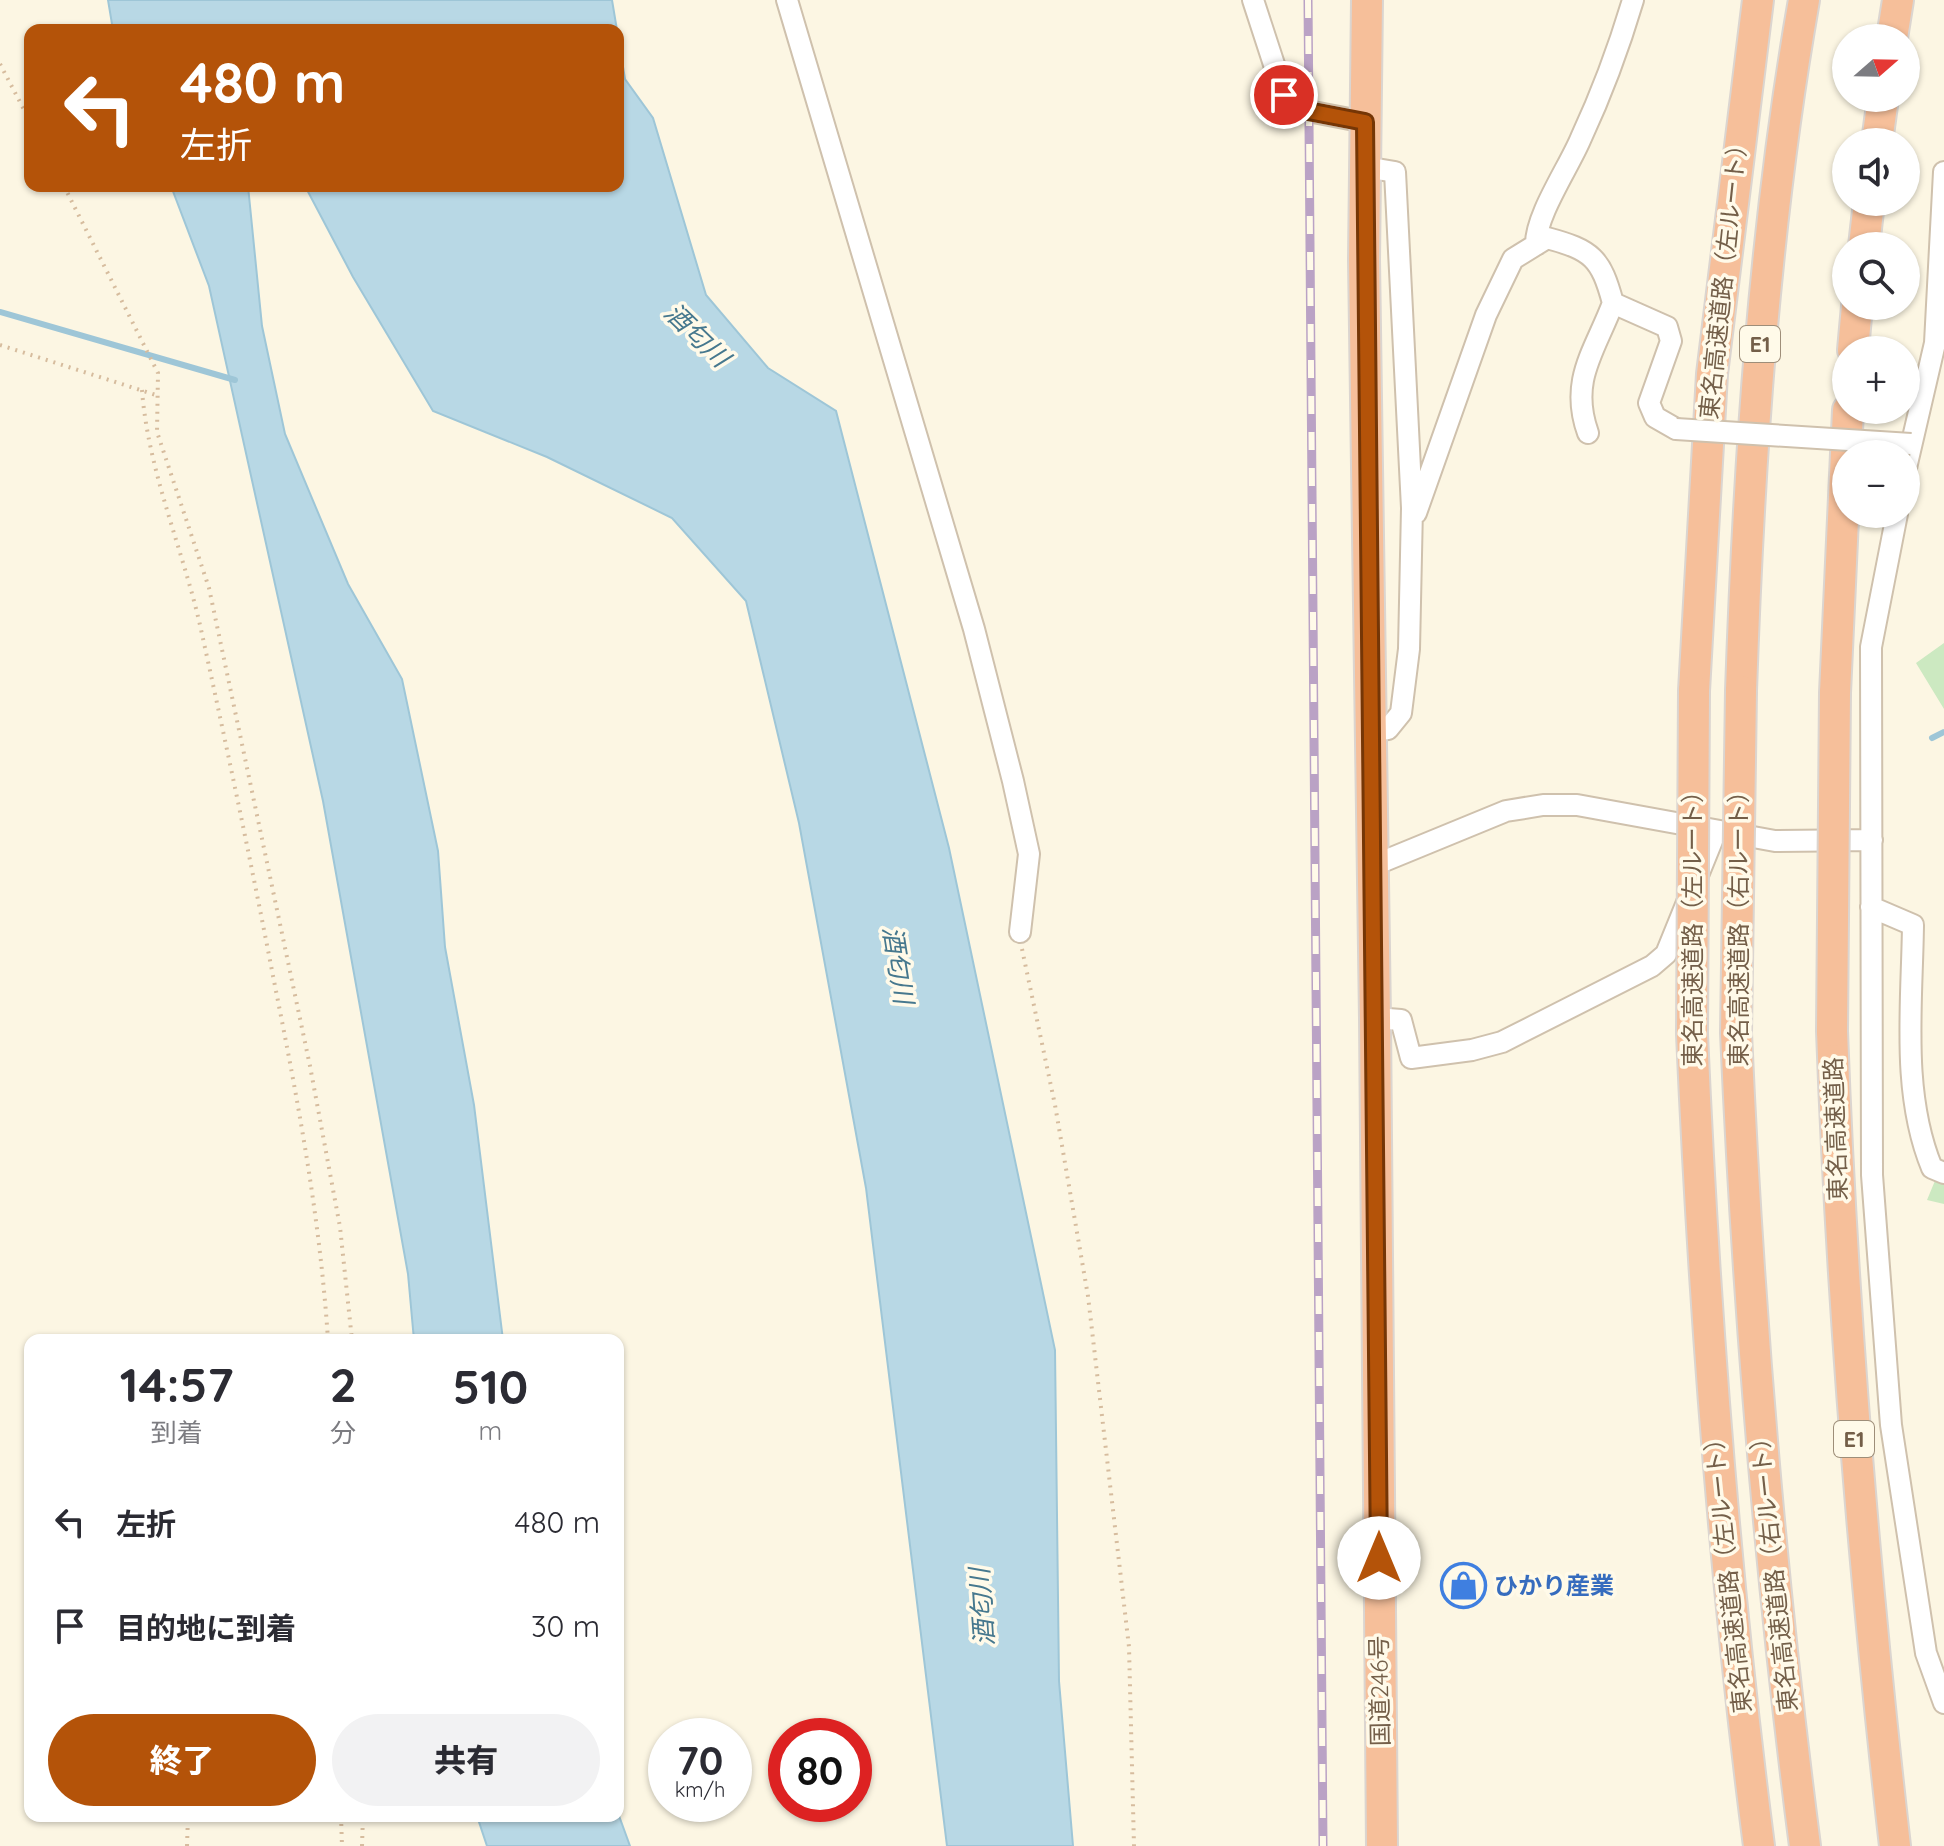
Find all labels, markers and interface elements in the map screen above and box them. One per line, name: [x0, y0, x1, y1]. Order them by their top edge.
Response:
north arrow: [1832, 24, 1920, 112]
map controls: [1832, 24, 1920, 528]
text: 480 m: [180, 47, 345, 117]
icon: left: [48, 56, 152, 160]
pin: [1250, 61, 1318, 129]
icon: arrive: [1262, 73, 1306, 117]
text: 左折: [180, 122, 252, 167]
button: sound: [1832, 128, 1920, 216]
street label: 東名高速道路（左ルート）: [1693, 131, 1753, 421]
button: search: [1832, 232, 1920, 320]
water label: 酒匂川: [658, 296, 739, 376]
road number: E1: [1740, 326, 1780, 362]
button: +: [1832, 336, 1920, 424]
button: −: [1832, 440, 1920, 528]
street label: 東名高速道路（左ルート）: [1677, 779, 1707, 1067]
street label: 東名高速道路（右ルート）: [1723, 779, 1753, 1067]
water label: 酒匂川: [876, 924, 921, 1009]
street label: 東名高速道路: [1817, 1057, 1853, 1202]
text: 14:57: [120, 1354, 234, 1414]
text: 2: [329, 1354, 357, 1414]
text: 510: [452, 1356, 528, 1416]
text: m: [479, 1414, 502, 1447]
text: 到着: [151, 1416, 203, 1449]
text: 分: [330, 1416, 356, 1449]
road number: E1: [1834, 1421, 1874, 1457]
street label: 東名高速道路（右ルート）: [1743, 1424, 1803, 1714]
street label: 東名高速道路（左ルート）: [1697, 1425, 1757, 1715]
icon: left: [48, 1500, 92, 1544]
text: 480 m: [515, 1503, 600, 1541]
text: 左折: [116, 1505, 176, 1543]
position arrow: [1337, 1516, 1421, 1600]
shop icon: ひかり産業: [1439, 1562, 1487, 1610]
water label: 酒匂川: [962, 1564, 1001, 1647]
place label: ひかり産業: [1494, 1570, 1614, 1600]
icon: arrive: [48, 1604, 92, 1648]
text: 30 m: [531, 1607, 600, 1645]
text: 目的地に到着: [116, 1609, 296, 1647]
street label: 国道246号: [1363, 1636, 1395, 1747]
button: 終了: [48, 1714, 316, 1806]
button: 共有: [332, 1714, 600, 1806]
speed limit sign: 80: [768, 1718, 872, 1822]
text: 70: [677, 1735, 723, 1785]
text: km/h: [675, 1777, 725, 1802]

